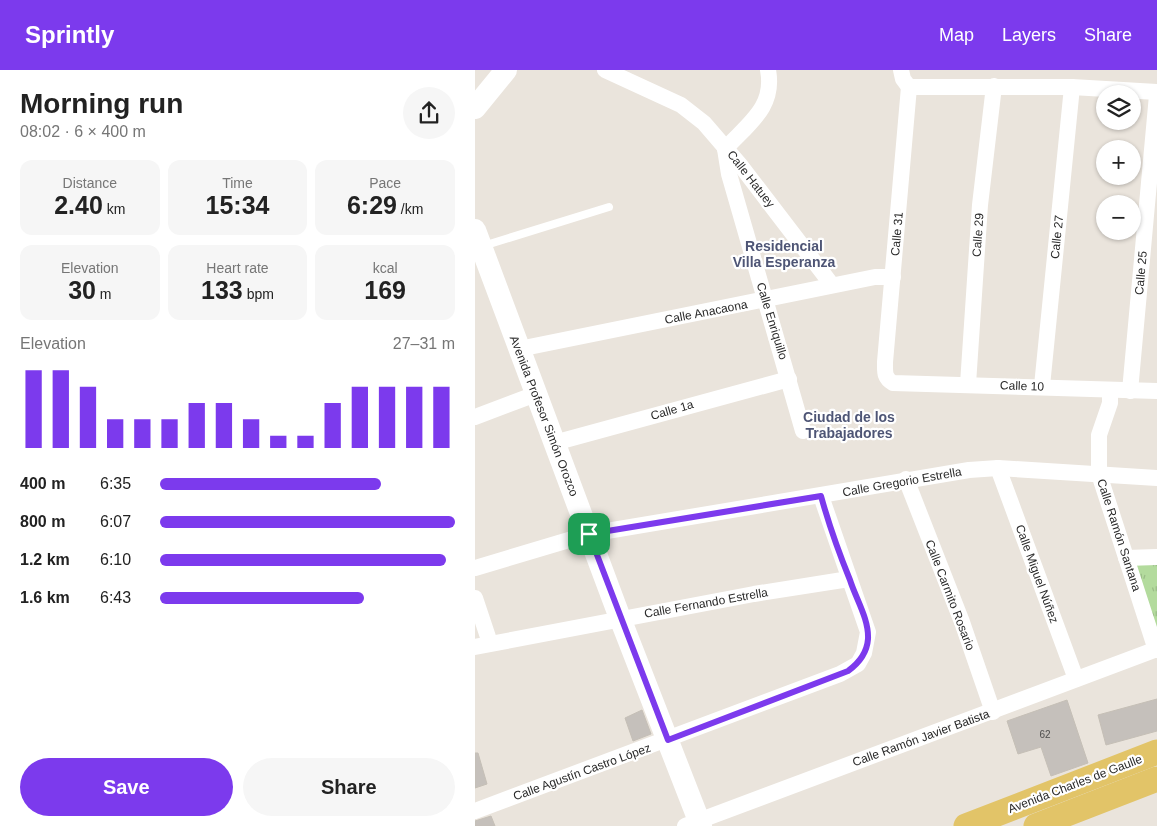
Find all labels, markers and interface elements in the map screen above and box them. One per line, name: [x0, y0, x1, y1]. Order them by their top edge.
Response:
text: Sprintly: [25, 21, 114, 48]
text: Map: [939, 25, 974, 45]
text: Layers: [1002, 25, 1056, 45]
text: Share: [1084, 25, 1132, 45]
map controls: [1096, 85, 1141, 240]
button: layers: [1096, 85, 1141, 130]
button: share: [403, 87, 455, 139]
text: Morning run: [20, 88, 183, 119]
text: 08:02 · 6 × 400 m: [20, 123, 146, 140]
button: +: [1096, 140, 1141, 185]
street label: Calle Hatuey: [724, 148, 778, 210]
text: Distance: [63, 175, 117, 191]
text: Time: [222, 175, 253, 191]
text: Pace: [369, 175, 401, 191]
text: 2.40: [54, 191, 103, 219]
text: 15:34: [206, 191, 269, 219]
text: 6:29: [347, 191, 397, 219]
button: −: [1096, 195, 1141, 240]
text: km: [103, 201, 125, 217]
text: /km: [397, 201, 423, 217]
street label: Calle 31: [888, 211, 906, 257]
street label: Calle 29: [969, 212, 987, 257]
street label: Calle 27: [1048, 214, 1066, 260]
district label: Residencial Villa Esperanza: [733, 238, 835, 270]
street label: Calle 25: [1132, 250, 1150, 296]
text: Elevation: [61, 260, 119, 276]
text: Heart rate: [206, 260, 269, 276]
text: kcal: [373, 260, 398, 276]
text: 30: [68, 276, 96, 304]
text: 133: [201, 276, 243, 304]
text: 169: [364, 276, 406, 304]
street label: Calle Enriquillo: [754, 281, 790, 362]
text: m: [96, 286, 112, 302]
text: bpm: [243, 286, 274, 302]
street label: Calle Anacaona: [663, 297, 749, 327]
street label: Avenida Profesor Simón Orozco: [507, 334, 581, 499]
text: Elevation: [20, 335, 86, 352]
text: 27–31 m: [393, 335, 455, 352]
street label: Calle 10: [1000, 378, 1045, 394]
street label: Calle 1a: [649, 397, 695, 423]
district label: Ciudad de los Trabajadores: [803, 409, 895, 441]
street label: Calle Gregorio Estrella: [841, 465, 963, 499]
text: 400 m: [20, 475, 65, 492]
text: 6:35: [100, 475, 131, 492]
street label: Calle Ramón Santana: [1094, 477, 1144, 593]
text: 800 m: [20, 513, 65, 530]
text: 6:07: [100, 513, 131, 530]
pin: [568, 513, 610, 555]
icon: arrive: [575, 520, 603, 548]
street label: Calle Miguel Núñez: [1013, 523, 1061, 625]
street label: Calle Carmito Rosario: [922, 538, 978, 653]
text: 1.2 km: [20, 551, 70, 568]
text: 6:10: [100, 551, 131, 568]
street label: Calle Fernando Estrella: [643, 585, 769, 621]
text: 1.6 km: [20, 589, 70, 606]
text: 6:43: [100, 589, 131, 606]
street label: Calle Ramón Javier Batista: [851, 707, 992, 769]
house number: 62: [1039, 729, 1051, 740]
street label: Calle Agustín Castro López: [511, 741, 653, 803]
street label: Avenida Charles de Gaulle: [1006, 752, 1144, 816]
button: Save: [20, 758, 233, 816]
button: Share: [243, 758, 455, 816]

